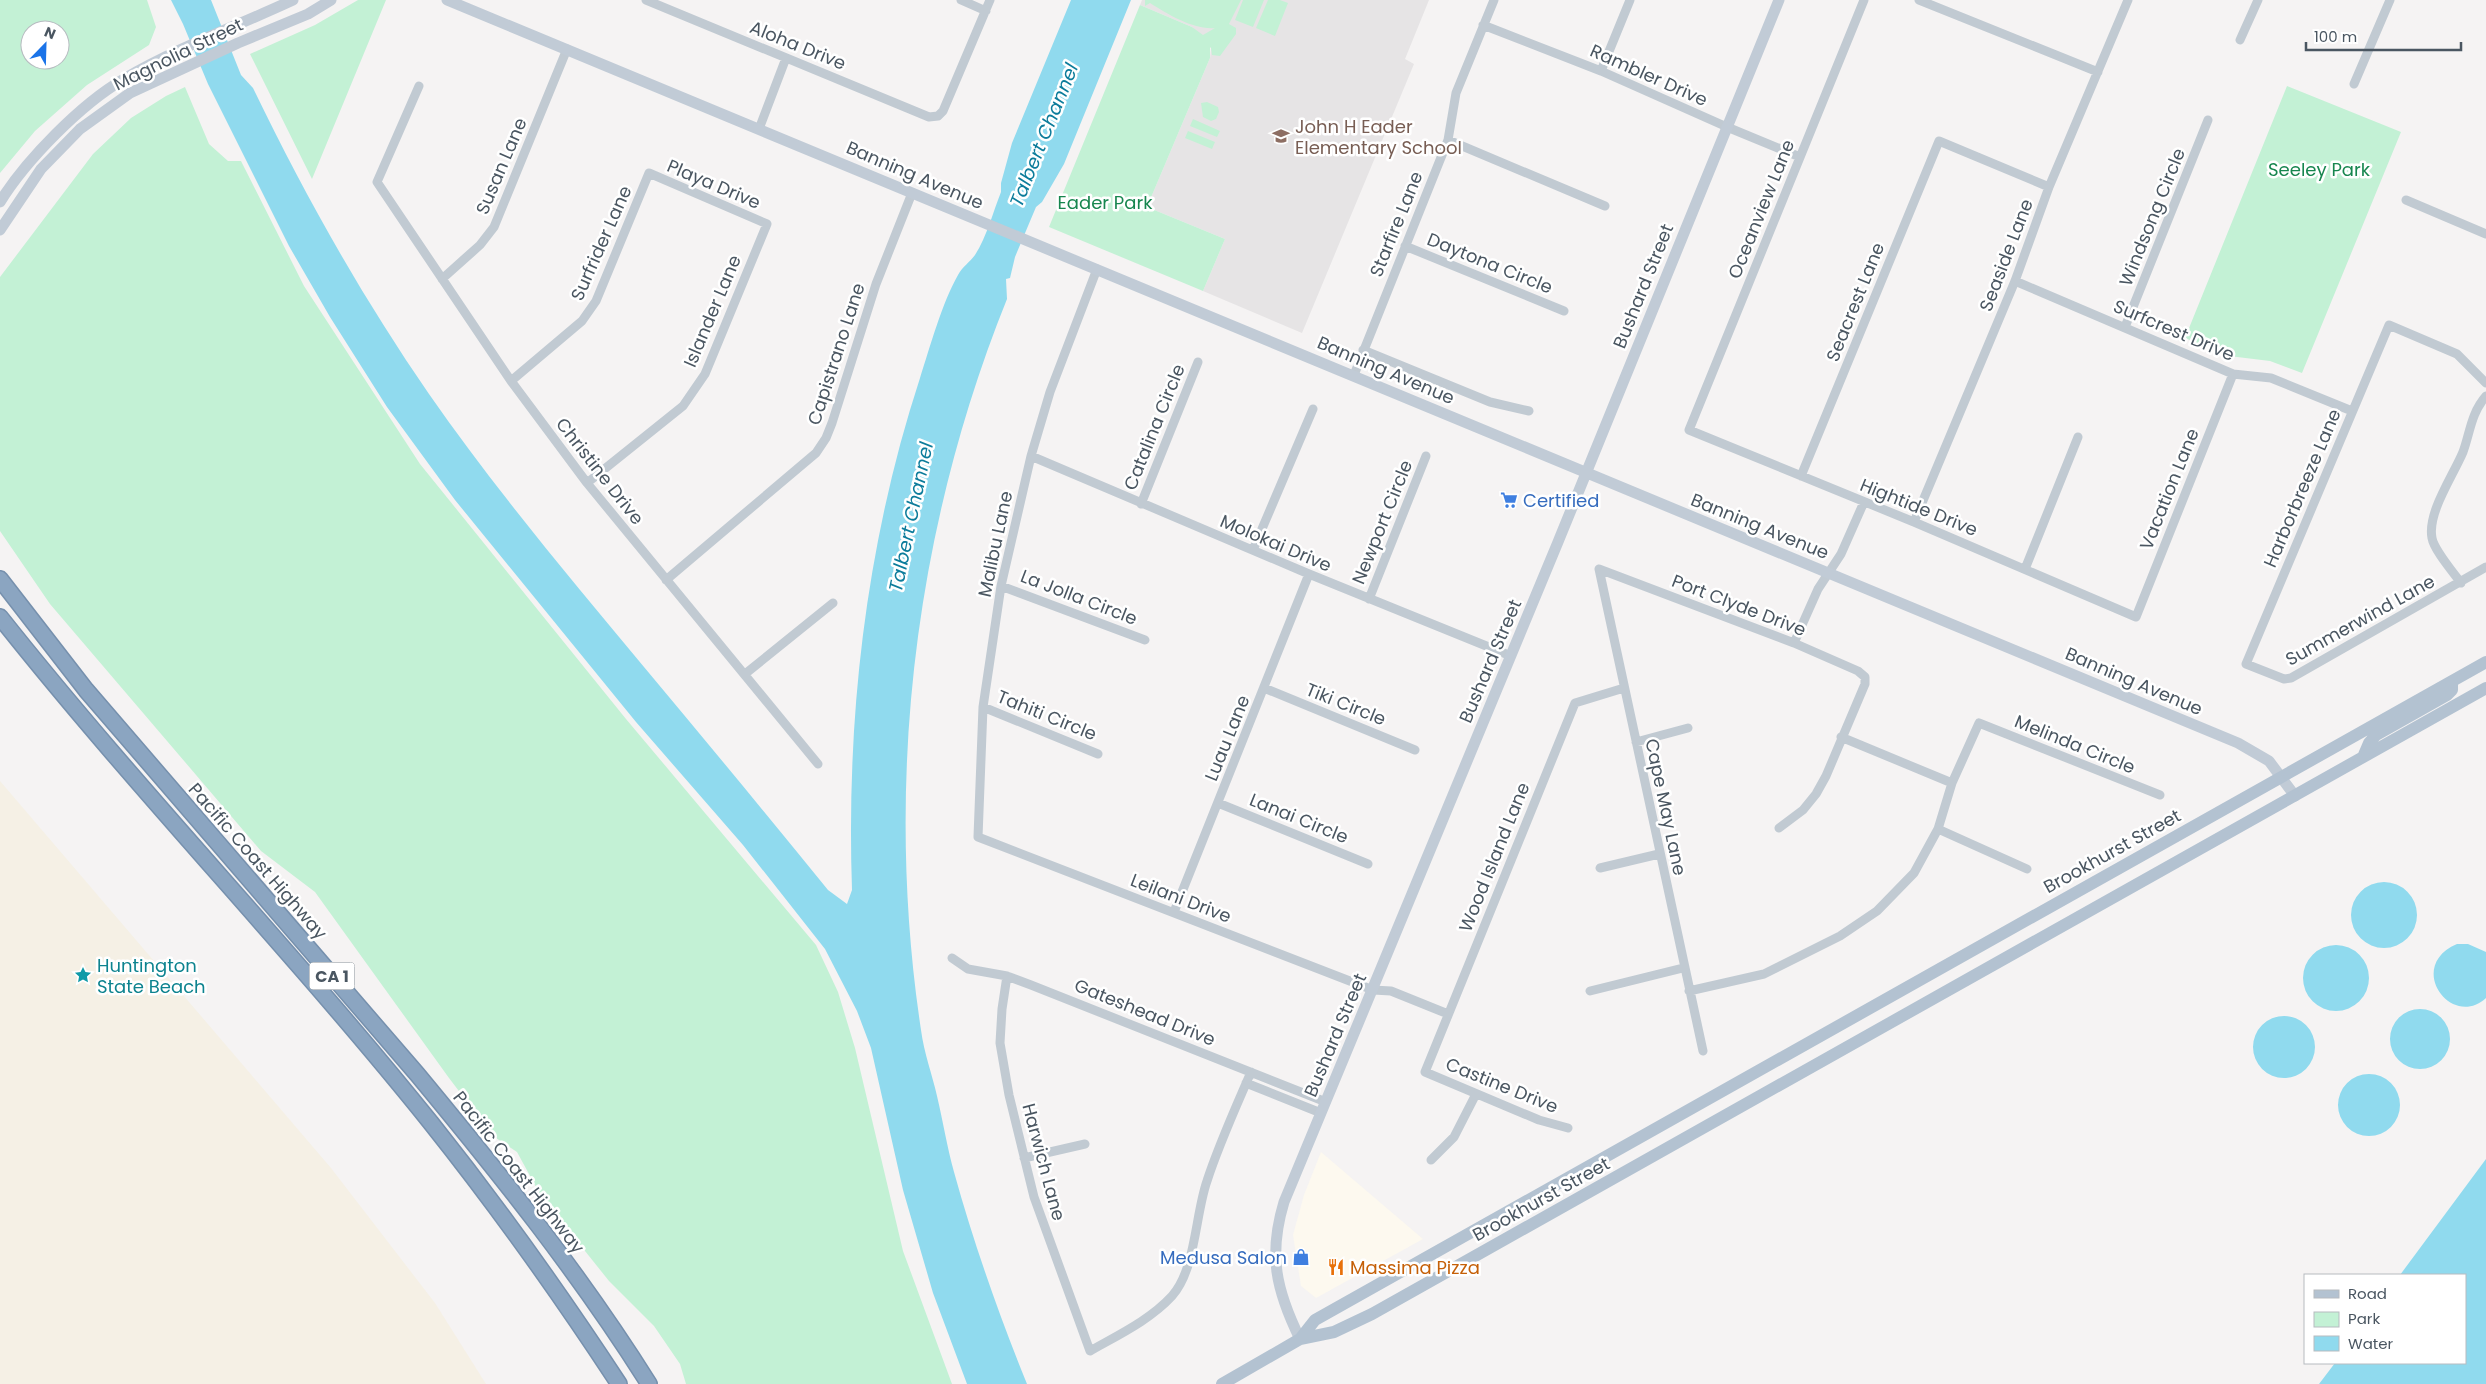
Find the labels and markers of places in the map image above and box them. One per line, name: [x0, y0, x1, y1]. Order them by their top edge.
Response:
place label: John H Eader Elementary School: [1295, 114, 1462, 160]
school or university icon: John H Eader Elementary School: [1271, 126, 1291, 146]
place label: Certified: [1523, 488, 1599, 513]
supermarket icon: Certified: [1499, 490, 1519, 510]
place label: Huntington State Beach: [97, 953, 206, 999]
place icon: Huntington State Beach: [73, 965, 93, 985]
place label: Medusa Salon: [1160, 1245, 1287, 1270]
shop icon: Medusa Salon: [1291, 1247, 1311, 1267]
place label: Massima Pizza: [1350, 1255, 1480, 1280]
restaurant icon: Massima Pizza: [1326, 1257, 1346, 1277]

